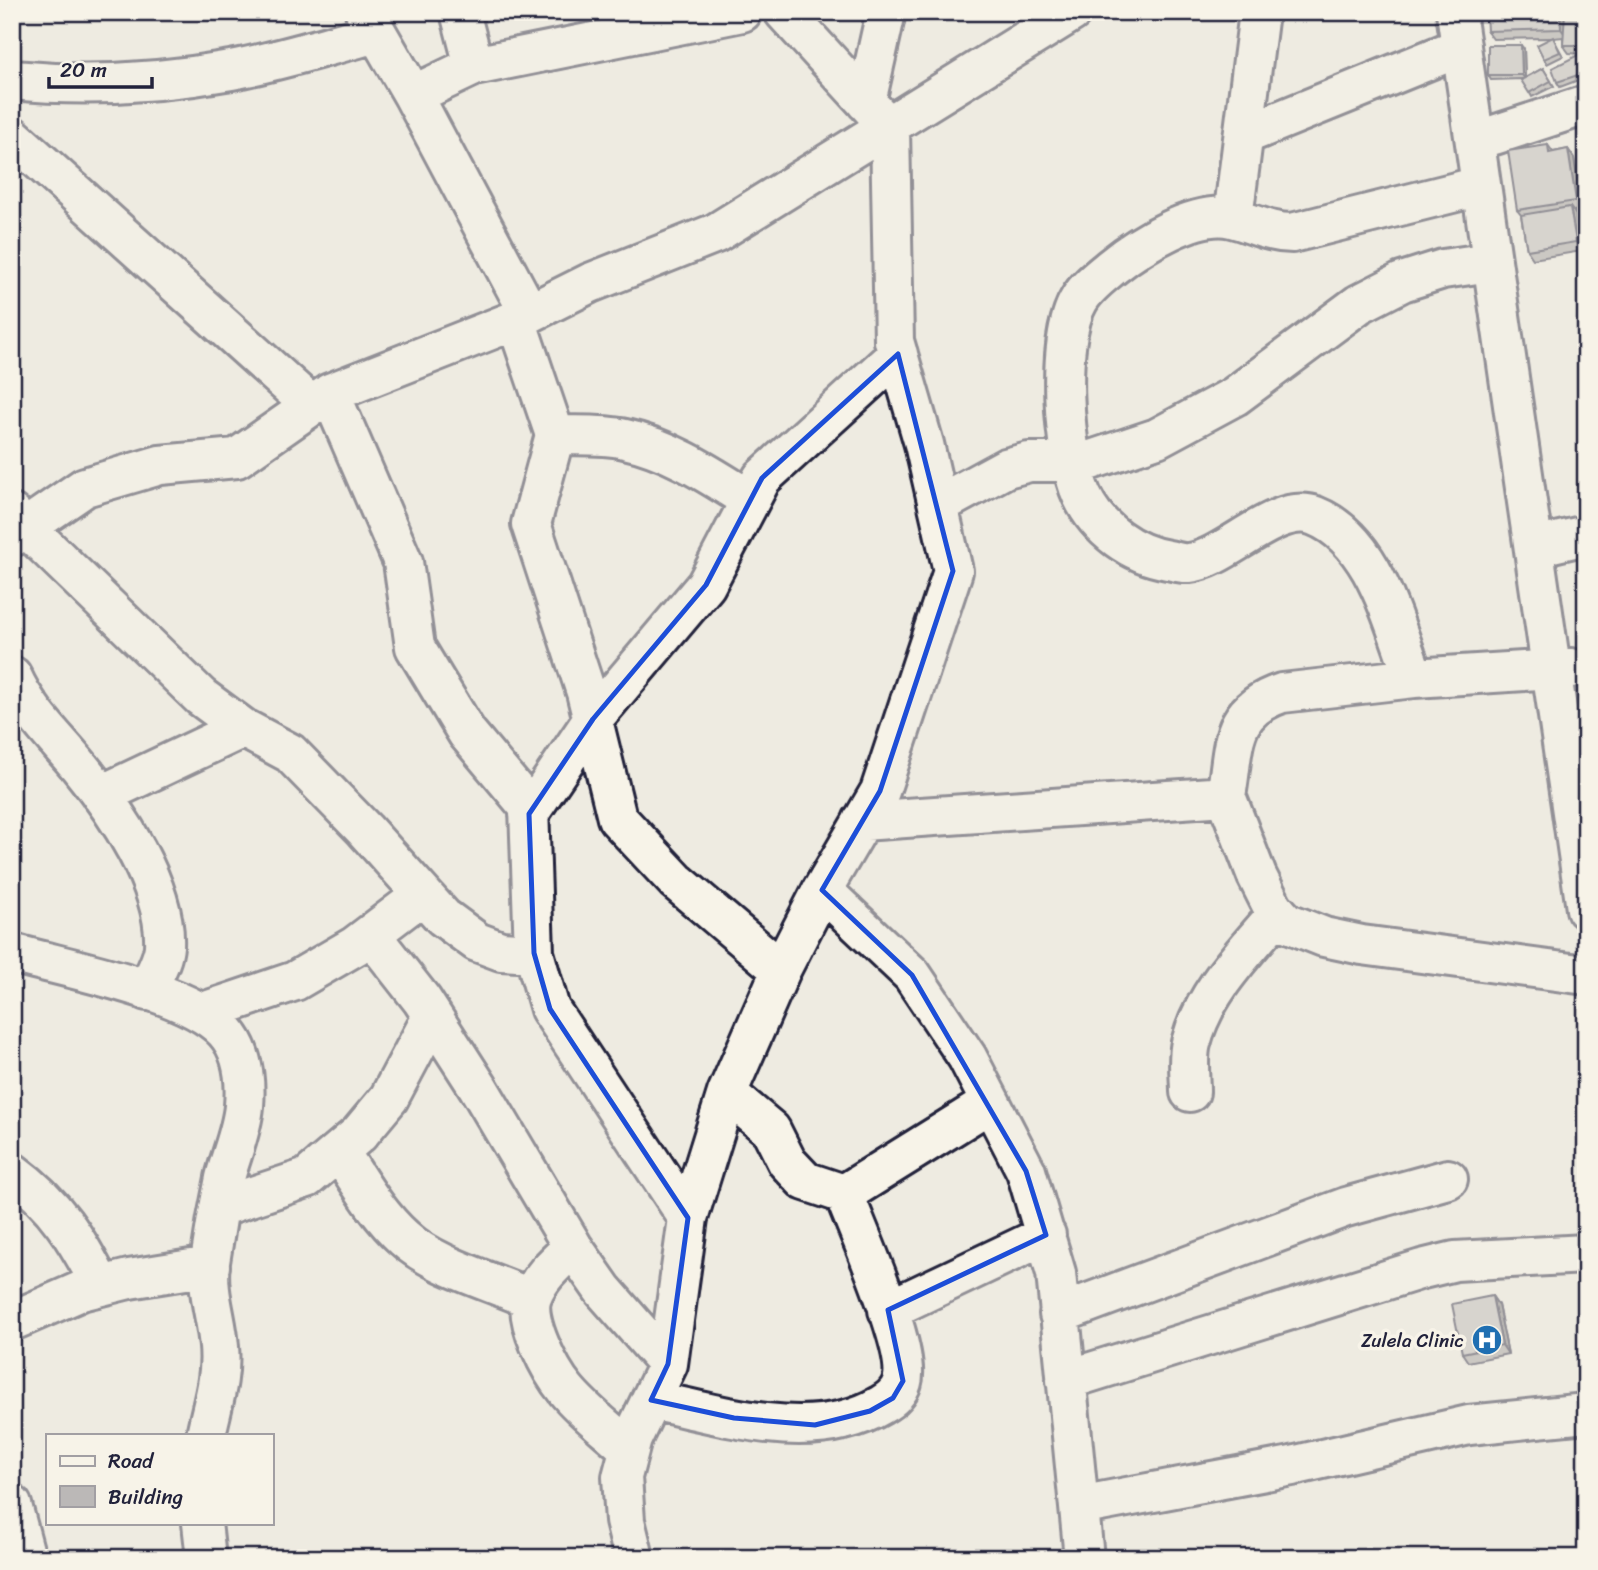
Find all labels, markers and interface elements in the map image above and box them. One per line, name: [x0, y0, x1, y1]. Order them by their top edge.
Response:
scale bar: [49, 46, 152, 90]
text: 20 m: [60, 51, 107, 89]
hospital icon: Zulela Clinic: [1470, 1323, 1504, 1357]
place label: Zulela Clinic: [1361, 1324, 1464, 1357]
legend: [46, 1434, 273, 1524]
text: Road: [108, 1442, 155, 1480]
text: Building: [108, 1478, 184, 1516]

